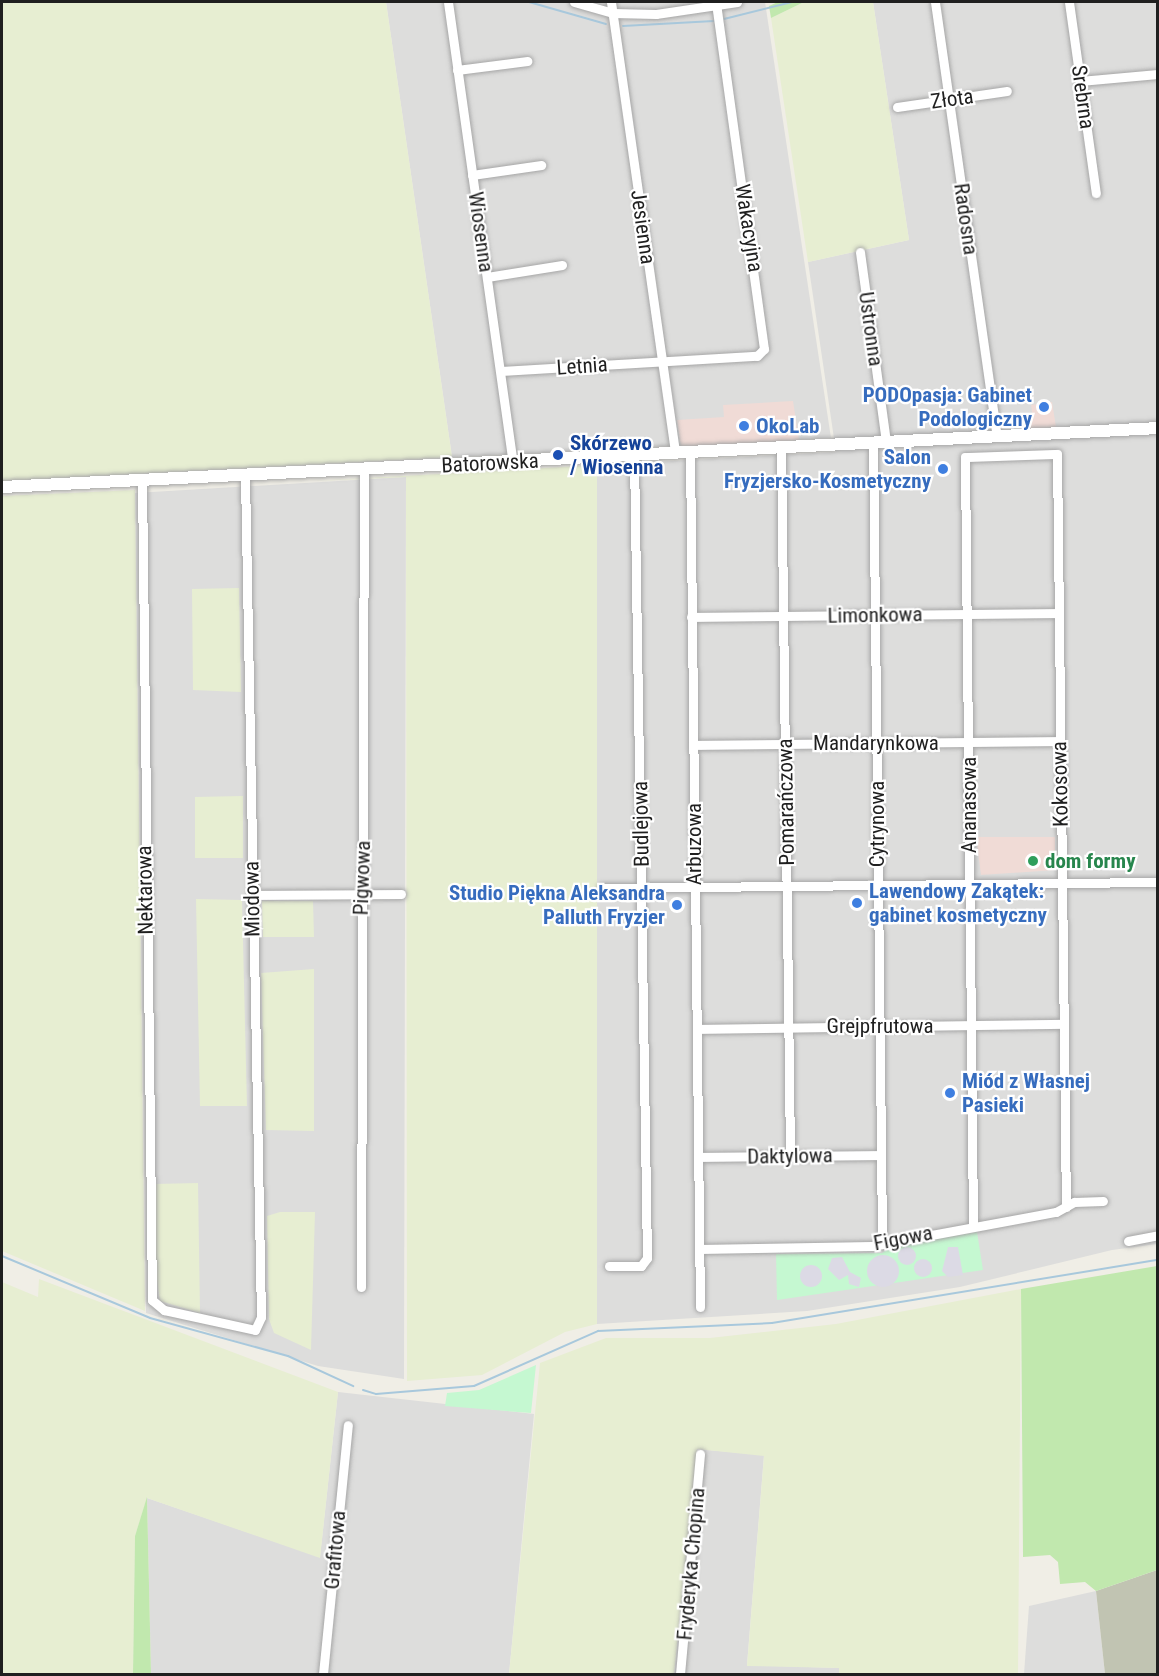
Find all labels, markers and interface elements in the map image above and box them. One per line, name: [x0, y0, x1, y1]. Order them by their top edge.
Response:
street label: Srebrna: [1066, 64, 1100, 130]
street label: Złota: [929, 84, 975, 114]
street label: Wakacyjna: [730, 182, 768, 274]
street label: Radosna: [949, 182, 983, 256]
street label: Jesienna: [625, 188, 661, 266]
street label: Wiosenna: [463, 190, 499, 274]
street label: Ustronna: [853, 290, 889, 368]
street label: Letnia: [556, 352, 608, 380]
place label: PODOpasja: Gabinet Podologiczny: [863, 382, 1032, 432]
marker: PODOpasja: Gabinet Podologiczny: [1037, 400, 1051, 414]
place label: OkoLab: [756, 413, 820, 439]
marker: OkoLab: [737, 419, 751, 433]
place label: Skórzewo / Wiosenna: [570, 430, 663, 480]
place label: Salon Fryzjersko-Kosmetyczny: [724, 444, 931, 494]
street label: Batorowska: [441, 448, 539, 478]
marker: Skórzewo / Wiosenna: [551, 448, 565, 462]
marker: Salon Fryzjersko-Kosmetyczny: [936, 462, 950, 476]
street label: Limonkowa: [827, 602, 923, 628]
street label: Mandarynkowa: [813, 730, 939, 756]
street label: Pomarańczowa: [772, 738, 800, 866]
street label: Kokosowa: [1047, 741, 1073, 827]
street label: Ananasowa: [956, 757, 982, 853]
street label: Budlejowa: [628, 781, 654, 867]
street label: Cytrynowa: [864, 781, 890, 867]
street label: Arbuzowa: [681, 803, 707, 885]
street label: Pigwowa: [348, 840, 376, 916]
street label: Nektarowa: [132, 845, 158, 935]
place label: dom formy: [1045, 848, 1135, 874]
marker: dom formy: [1026, 854, 1040, 868]
street label: Miodowa: [239, 861, 265, 937]
place label: Lawendowy Zakątek: gabinet kosmetyczny: [869, 878, 1047, 928]
place label: Studio Piękna Aleksandra Palluth Fryzjer: [449, 880, 665, 930]
marker: Lawendowy Zakątek: gabinet kosmetyczny: [850, 896, 864, 910]
marker: Studio Piękna Aleksandra Palluth Fryzjer: [670, 898, 684, 912]
street label: Grejpfrutowa: [827, 1013, 933, 1039]
place label: Miód z Własnej Pasieki: [962, 1068, 1090, 1118]
marker: Miód z Własnej Pasieki: [943, 1086, 957, 1100]
street label: Daktylowa: [747, 1143, 833, 1169]
street label: Figowa: [871, 1220, 935, 1256]
street label: Fryderyka Chopina: [672, 1487, 710, 1641]
street label: Grafitowa: [319, 1510, 351, 1590]

